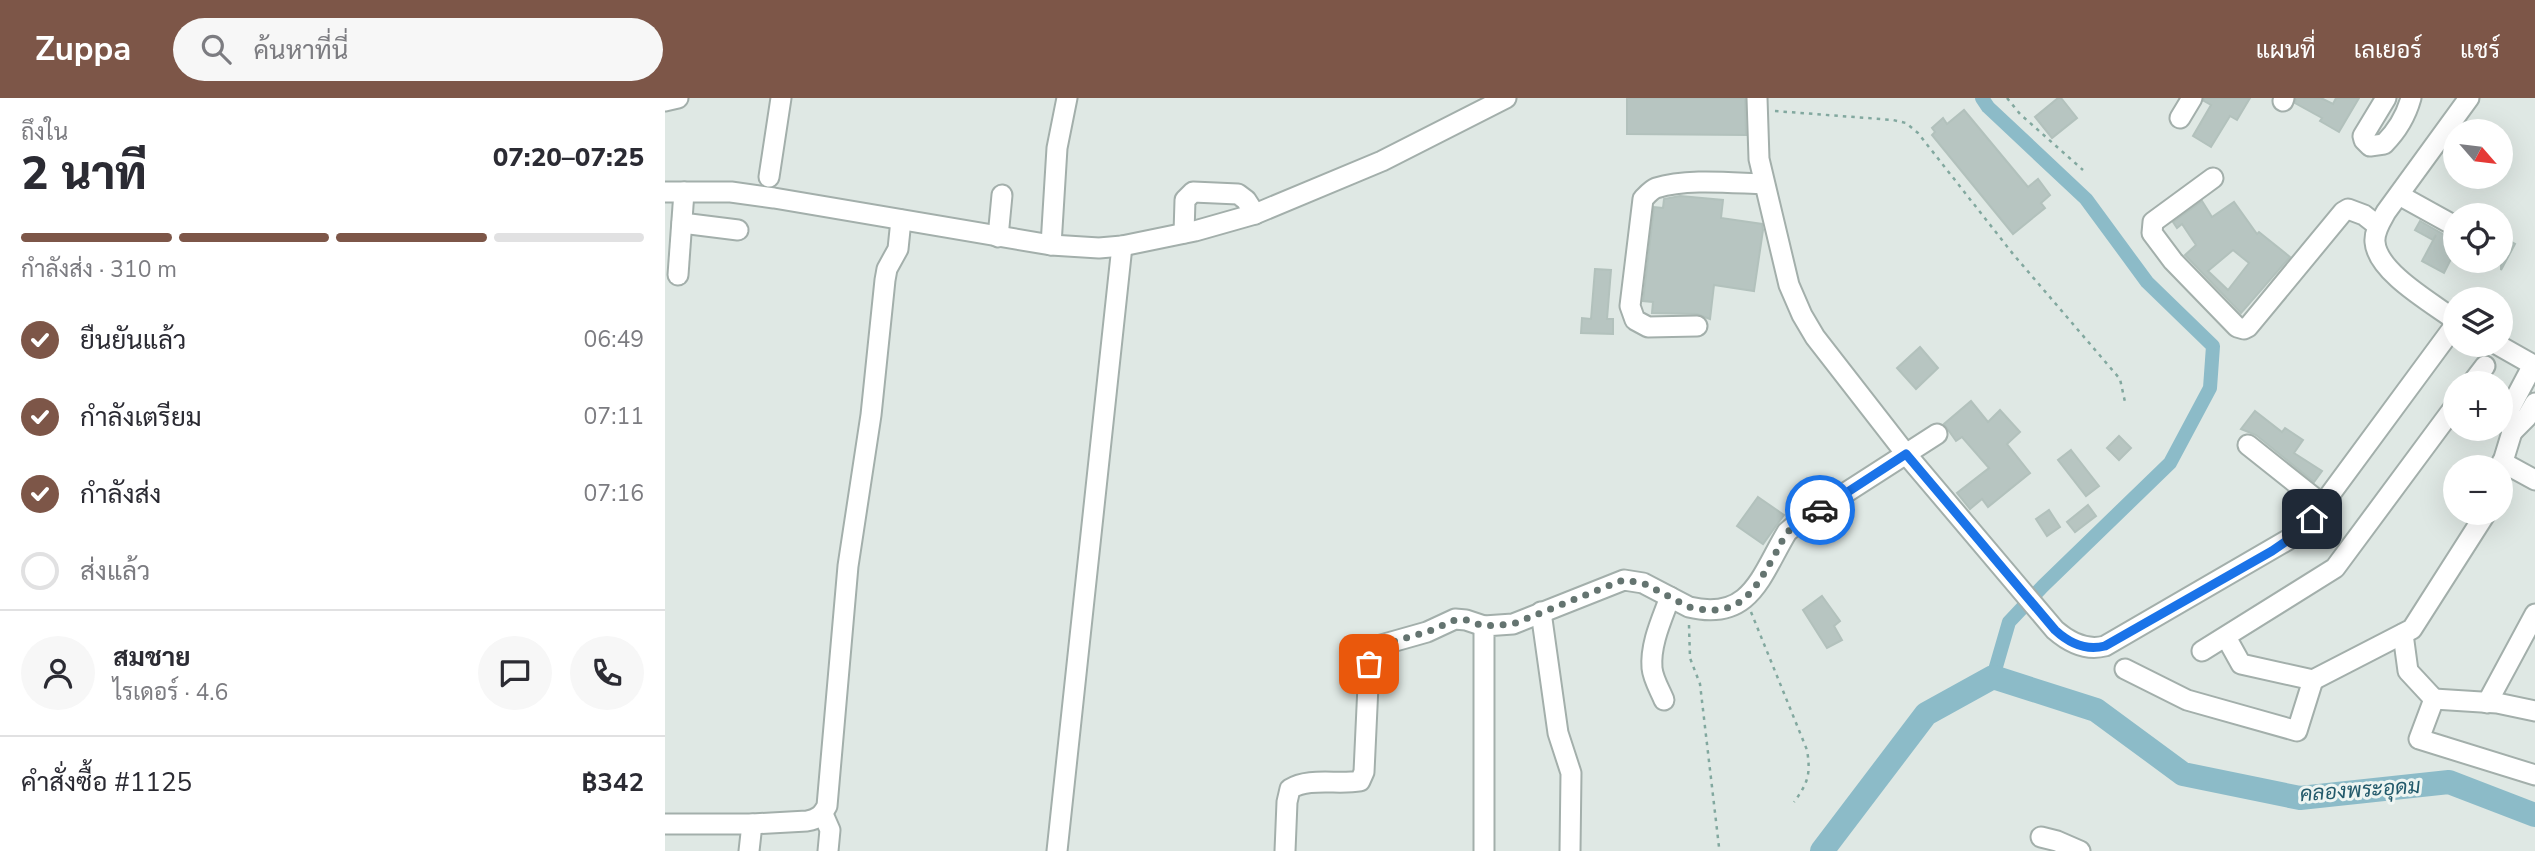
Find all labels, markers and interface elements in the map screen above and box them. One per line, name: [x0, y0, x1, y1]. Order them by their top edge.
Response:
search box: [173, 18, 663, 81]
text: Zuppa: [35, 27, 131, 72]
icon: search: [197, 30, 235, 68]
text: ค้นหาที่นี่: [253, 33, 348, 68]
text: แผนที่: [2256, 34, 2316, 66]
text: เลเยอร์: [2354, 34, 2422, 66]
text: แชร์: [2460, 34, 2500, 66]
text: ถึงใน: [21, 117, 68, 148]
north arrow: [2443, 119, 2513, 189]
map controls: [2443, 119, 2513, 525]
text: 07:20–07:25: [493, 140, 644, 175]
text: 2 นาที: [21, 142, 147, 205]
button: locate: [2443, 203, 2513, 273]
text: กำลังส่ง · 310 m: [21, 254, 177, 285]
button: layers: [2443, 287, 2513, 357]
icon: check: [21, 321, 59, 359]
text: ยืนยันแล้ว: [80, 323, 186, 358]
text: 06:49: [584, 324, 644, 355]
button: +: [2443, 371, 2513, 441]
icon: check: [21, 398, 59, 436]
text: กำลังเตรียม: [80, 400, 202, 435]
text: 07:11: [584, 401, 644, 432]
button: −: [2443, 455, 2513, 525]
icon: check: [21, 475, 59, 513]
courier: [1785, 475, 1855, 545]
text: กำลังส่ง: [80, 477, 161, 512]
text: 07:16: [584, 478, 644, 509]
pin: [2282, 489, 2342, 549]
icon: car: [1801, 491, 1839, 529]
icon: home: [2293, 500, 2331, 538]
text: ส่งแล้ว: [80, 554, 150, 589]
pin: [1339, 634, 1399, 694]
button: person: [21, 636, 95, 710]
button: chat: [478, 636, 552, 710]
button: phone: [570, 636, 644, 710]
text: สมชาย: [113, 640, 190, 675]
icon: bag: [1350, 645, 1388, 683]
text: ไรเดอร์ · 4.6: [113, 677, 228, 708]
text: คำสั่งซื้อ #1125: [21, 765, 192, 800]
text: ฿342: [582, 765, 644, 800]
water label: คลองพระอุดม: [2299, 772, 2421, 808]

